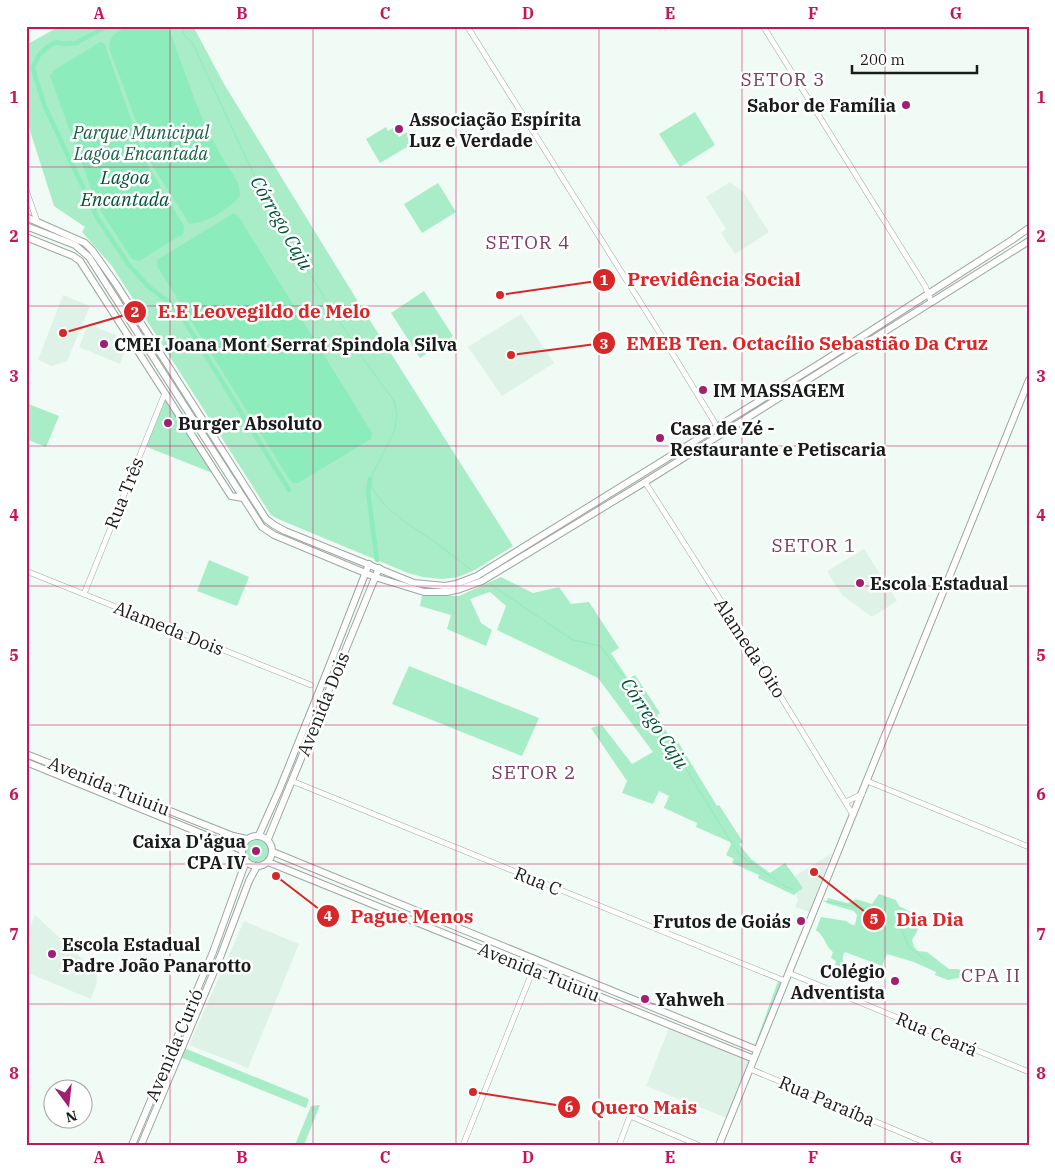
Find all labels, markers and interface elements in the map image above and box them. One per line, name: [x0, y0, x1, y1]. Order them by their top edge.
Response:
text: A: [93, 3, 105, 23]
text: B: [236, 3, 248, 23]
text: C: [380, 3, 390, 23]
text: D: [522, 3, 534, 23]
text: E: [665, 3, 675, 23]
text: F: [808, 3, 818, 23]
text: G: [950, 3, 962, 23]
scale bar: [852, 42, 978, 74]
text: 200 m: [860, 50, 905, 69]
district label: SETOR 3: [741, 67, 825, 91]
text: 1: [9, 87, 19, 107]
text: 1: [1036, 87, 1046, 107]
place label: Sabor de Família: [747, 94, 896, 117]
marker: Sabor de Família: [900, 99, 912, 111]
place label: Associação Espírita Luz e Verdade: [409, 108, 581, 152]
park label: Parque Municipal Lagoa Encantada: [72, 121, 210, 165]
marker: Associação Espírita Luz e Verdade: [393, 123, 405, 135]
water label: Lagoa Encantada: [80, 165, 170, 211]
water label: Córrego Caju: [245, 172, 319, 275]
text: 2: [9, 226, 19, 246]
text: 2: [1036, 226, 1046, 246]
district label: SETOR 4: [486, 230, 570, 254]
callout: Previdência Social: [592, 263, 810, 297]
text: Previdência Social: [627, 267, 801, 291]
text: 1: [599, 270, 609, 289]
callout: E.E Leovegildo de Melo: [123, 295, 380, 329]
text: E.E Leovegildo de Melo: [158, 299, 370, 323]
text: 2: [130, 302, 140, 321]
callout: EMEB Ten. Octacílio Sebastião Da Cruz: [592, 326, 998, 360]
text: EMEB Ten. Octacílio Sebastião Da Cruz: [626, 331, 988, 355]
place label: CMEI Joana Mont Serrat Spindola Silva: [114, 333, 457, 356]
text: 3: [599, 334, 609, 353]
marker: CMEI Joana Mont Serrat Spindola Silva: [98, 338, 110, 350]
text: 3: [9, 366, 19, 386]
text: 3: [1036, 366, 1046, 386]
place label: IM MASSAGEM: [713, 379, 845, 402]
marker: IM MASSAGEM: [697, 384, 709, 396]
place label: Burger Absoluto: [178, 412, 322, 435]
marker: Burger Absoluto: [162, 417, 174, 429]
place label: Casa de Zé - Restaurante e Petiscaria: [670, 417, 886, 461]
marker: Casa de Zé - Restaurante e Petiscaria: [654, 432, 666, 444]
street label: Rua Três: [99, 454, 149, 532]
text: 4: [9, 505, 19, 525]
text: 4: [1036, 505, 1046, 525]
district label: SETOR 1: [772, 533, 856, 557]
place label: Escola Estadual: [870, 572, 1008, 595]
marker: Escola Estadual: [854, 577, 866, 589]
street label: Alameda Oito: [709, 594, 791, 702]
street label: Alameda Dois: [111, 595, 227, 661]
text: 5: [9, 645, 19, 665]
text: 5: [1036, 645, 1046, 665]
street label: Avenida Dois: [292, 649, 354, 759]
water label: Córrego Caju: [616, 673, 694, 773]
street label: Avenida Tuiuiu: [45, 751, 173, 821]
district label: SETOR 2: [492, 760, 576, 784]
text: 6: [9, 784, 19, 804]
text: 6: [1036, 784, 1046, 804]
place label: Caixa D'água CPA IV: [132, 830, 247, 874]
marker: Caixa D'água CPA IV: [250, 845, 262, 857]
street label: Rua C: [511, 861, 565, 901]
callout: Pague Menos: [316, 899, 484, 933]
callout: Dia Dia: [861, 902, 974, 936]
text: Pague Menos: [351, 904, 473, 928]
text: 4: [323, 906, 333, 925]
text: Dia Dia: [896, 907, 964, 931]
text: 5: [869, 909, 879, 928]
place label: Frutos de Goiás: [653, 910, 791, 933]
marker: Frutos de Goiás: [795, 915, 807, 927]
text: 7: [9, 924, 19, 944]
text: 7: [1036, 924, 1046, 944]
place label: Escola Estadual Padre João Panarotto: [62, 933, 251, 977]
street label: Avenida Tuiuiu: [475, 937, 603, 1007]
marker: Escola Estadual Padre João Panarotto: [46, 948, 58, 960]
place label: Colégio Adventista: [790, 960, 885, 1004]
district label: CPA II: [961, 963, 1021, 987]
marker: Colégio Adventista: [889, 975, 901, 987]
street label: Avenida Curió: [140, 985, 208, 1105]
place label: Yahweh: [655, 988, 725, 1011]
marker: Yahweh: [639, 993, 651, 1005]
street label: Rua Ceará: [893, 1007, 981, 1061]
text: 8: [9, 1063, 19, 1083]
text: 8: [1036, 1063, 1046, 1083]
street label: Rua Paraíba: [775, 1070, 879, 1132]
north arrow: [42, 1078, 92, 1128]
callout: Quero Mais: [556, 1090, 708, 1124]
text: Quero Mais: [591, 1095, 697, 1119]
text: 6: [564, 1097, 574, 1116]
text: N: [64, 1106, 79, 1127]
text: A: [93, 1147, 105, 1167]
text: B: [236, 1147, 248, 1167]
text: C: [380, 1147, 390, 1167]
text: D: [522, 1147, 534, 1167]
text: E: [665, 1147, 675, 1167]
text: F: [808, 1147, 818, 1167]
text: G: [950, 1147, 962, 1167]

